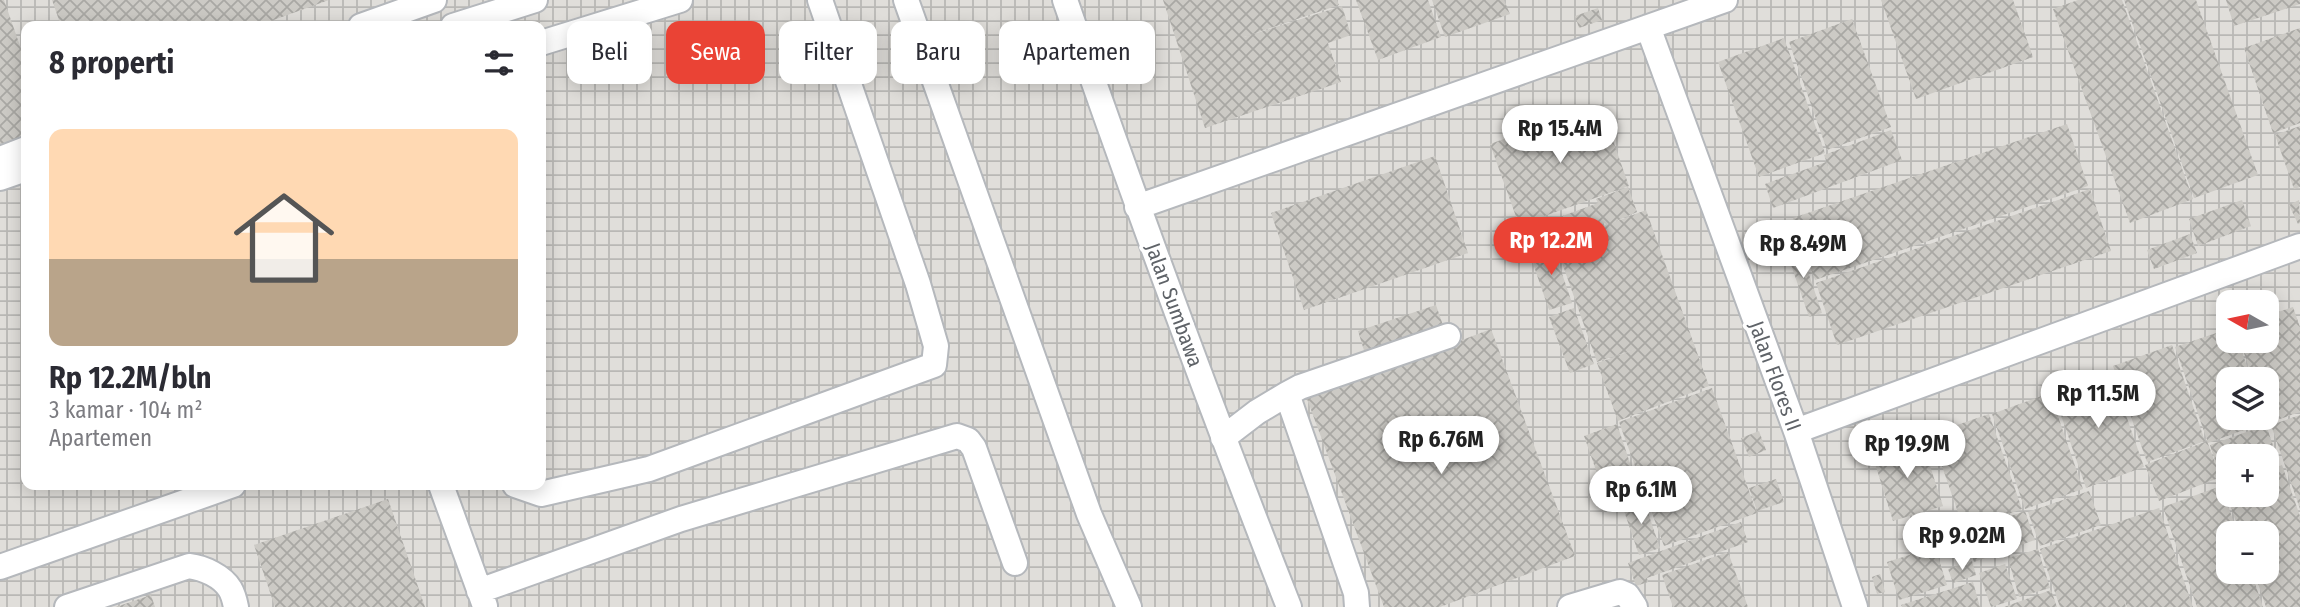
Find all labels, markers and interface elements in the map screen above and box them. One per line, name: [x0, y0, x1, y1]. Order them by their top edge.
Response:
chip: Beli: [567, 21, 652, 84]
chip: Sewa: [666, 21, 765, 84]
chip: Filter: [779, 21, 877, 84]
chip: Baru: [891, 21, 985, 84]
chip: Apartemen: [999, 21, 1155, 84]
icon: filters: [480, 44, 518, 82]
text: 8 properti: [49, 45, 174, 81]
pin: Rp 15.4M: [1488, 106, 1632, 165]
text: Rp 15.4M: [1518, 114, 1602, 142]
icon: home: [221, 175, 347, 301]
pin: Rp 12.2M: [1479, 218, 1623, 277]
pin: Rp 8.49M: [1731, 220, 1875, 280]
text: Rp 12.2M: [1509, 226, 1593, 254]
text: Rp 8.49M: [1760, 229, 1846, 257]
street label: Jalan Sumbawa: [1140, 239, 1208, 371]
north arrow: [2216, 290, 2278, 354]
map controls: [2216, 290, 2279, 584]
street label: Jalan Flores II: [1743, 317, 1807, 435]
text: Rp 12.2M/bln: [49, 360, 212, 396]
button: layers: [2216, 367, 2279, 430]
pin: Rp 11.5M: [2026, 370, 2170, 430]
text: Rp 11.5M: [2057, 379, 2139, 407]
text: 3 kamar · 104 m²: [49, 396, 202, 424]
pin: Rp 6.76M: [1369, 416, 1513, 476]
pin: Rp 19.9M: [1835, 420, 1979, 480]
text: Apartemen: [49, 424, 152, 452]
text: Rp 6.76M: [1398, 425, 1484, 453]
text: Rp 19.9M: [1864, 429, 1950, 457]
button: +: [2216, 444, 2279, 507]
pin: Rp 6.1M: [1576, 466, 1706, 526]
text: Rp 6.1M: [1605, 475, 1677, 503]
pin: Rp 9.02M: [1890, 512, 2034, 572]
text: Rp 9.02M: [1919, 521, 2005, 549]
button: −: [2216, 521, 2279, 584]

